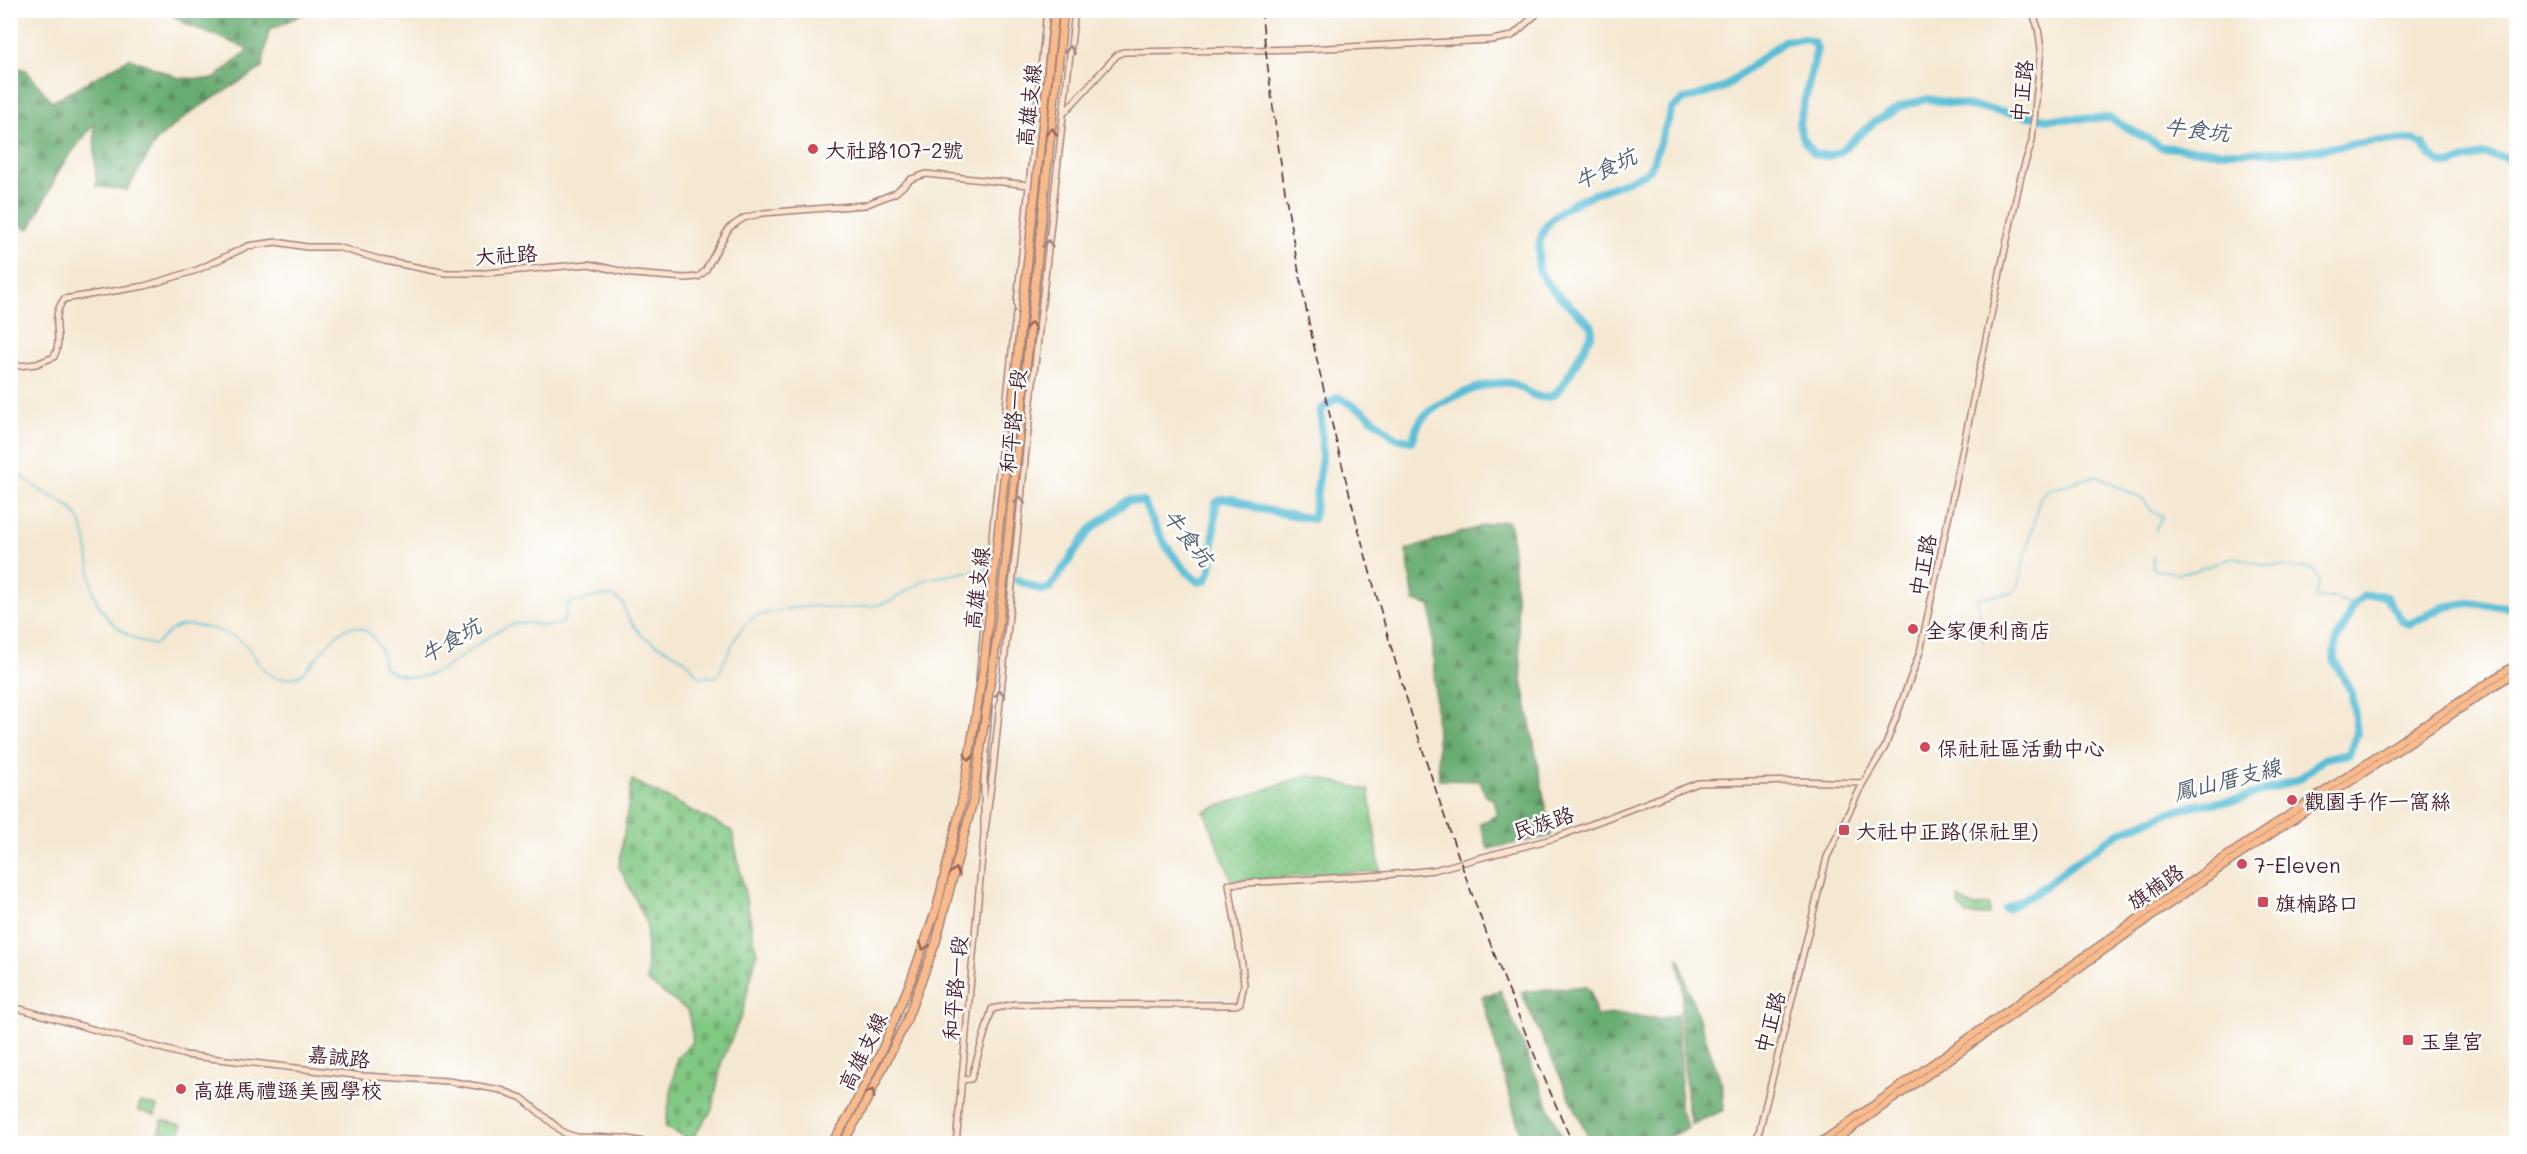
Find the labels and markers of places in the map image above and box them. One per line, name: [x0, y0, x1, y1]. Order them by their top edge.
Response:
place label: 大社路107-2號: [825, 136, 964, 163]
marker: 大社路107-2號: [806, 142, 820, 156]
place label: 全家便利商店: [1925, 616, 2051, 643]
marker: 全家便利商店: [1906, 622, 1920, 636]
place label: 保社社區活動中心: [1937, 734, 2105, 761]
marker: 保社社區活動中心: [1918, 740, 1932, 754]
place label: 觀園手作一窩絲: [2304, 787, 2451, 814]
marker: 觀園手作一窩絲: [2285, 793, 2299, 807]
place label: 大社中正路(保社里): [1856, 817, 2038, 844]
marker: 大社中正路(保社里): [1837, 823, 1851, 837]
place label: 7-Eleven: [2254, 851, 2341, 878]
marker: 7-Eleven: [2235, 857, 2249, 871]
place label: 旗楠路口: [2275, 889, 2359, 916]
marker: 旗楠路口: [2256, 895, 2270, 909]
place label: 玉皇宮: [2420, 1027, 2483, 1054]
marker: 玉皇宮: [2401, 1033, 2415, 1047]
place label: 高雄馬禮遜美國學校: [193, 1076, 382, 1103]
marker: 高雄馬禮遜美國學校: [174, 1082, 188, 1096]

